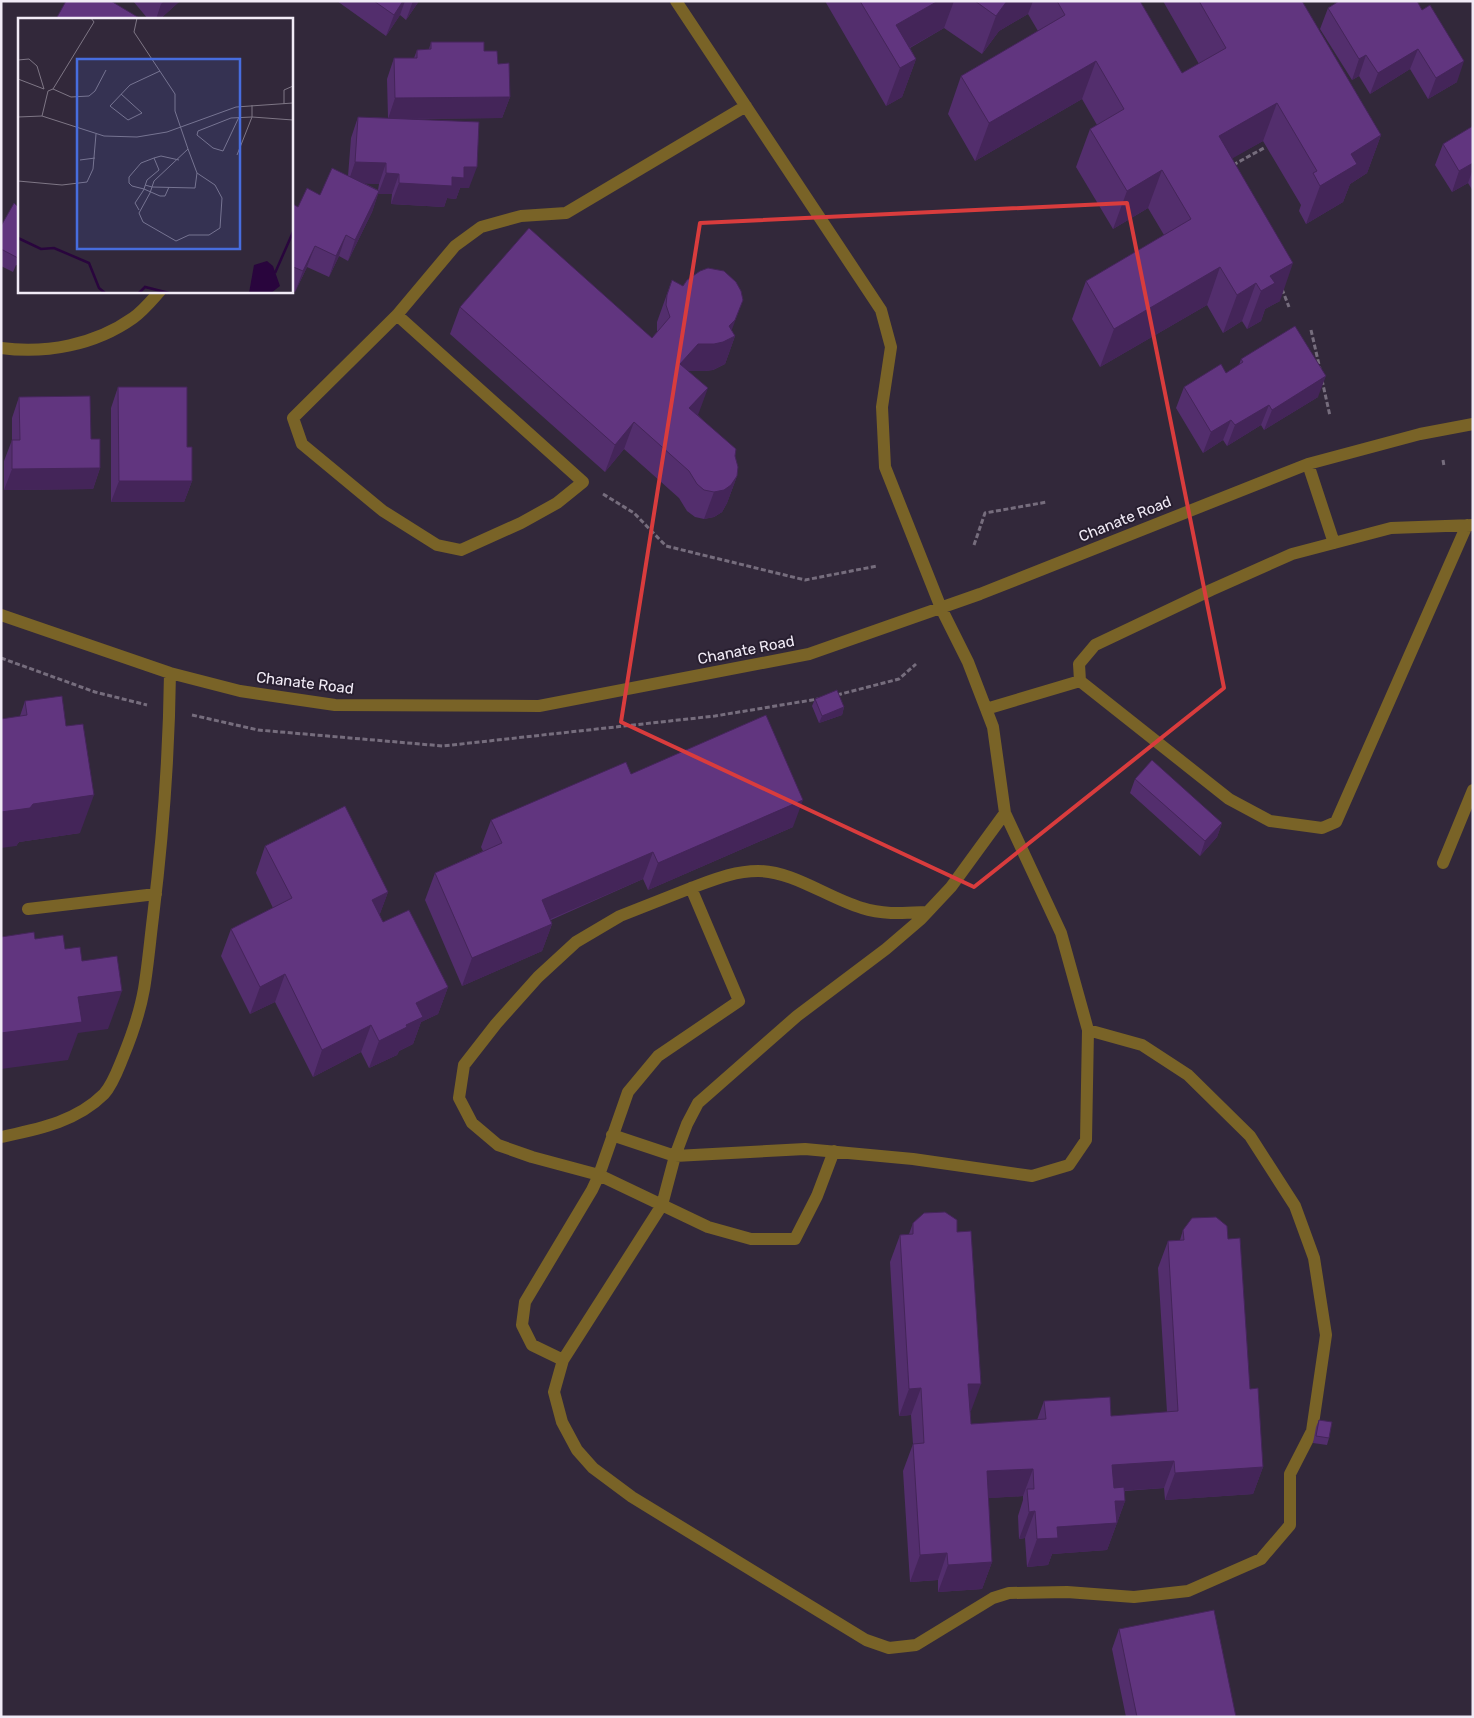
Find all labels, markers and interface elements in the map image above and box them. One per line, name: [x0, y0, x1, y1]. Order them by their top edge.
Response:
inset map: [18, 18, 292, 292]
street label: Chanate Road: [1076, 492, 1174, 546]
street label: Chanate Road: [696, 632, 796, 668]
street label: Chanate Road: [255, 668, 355, 698]

